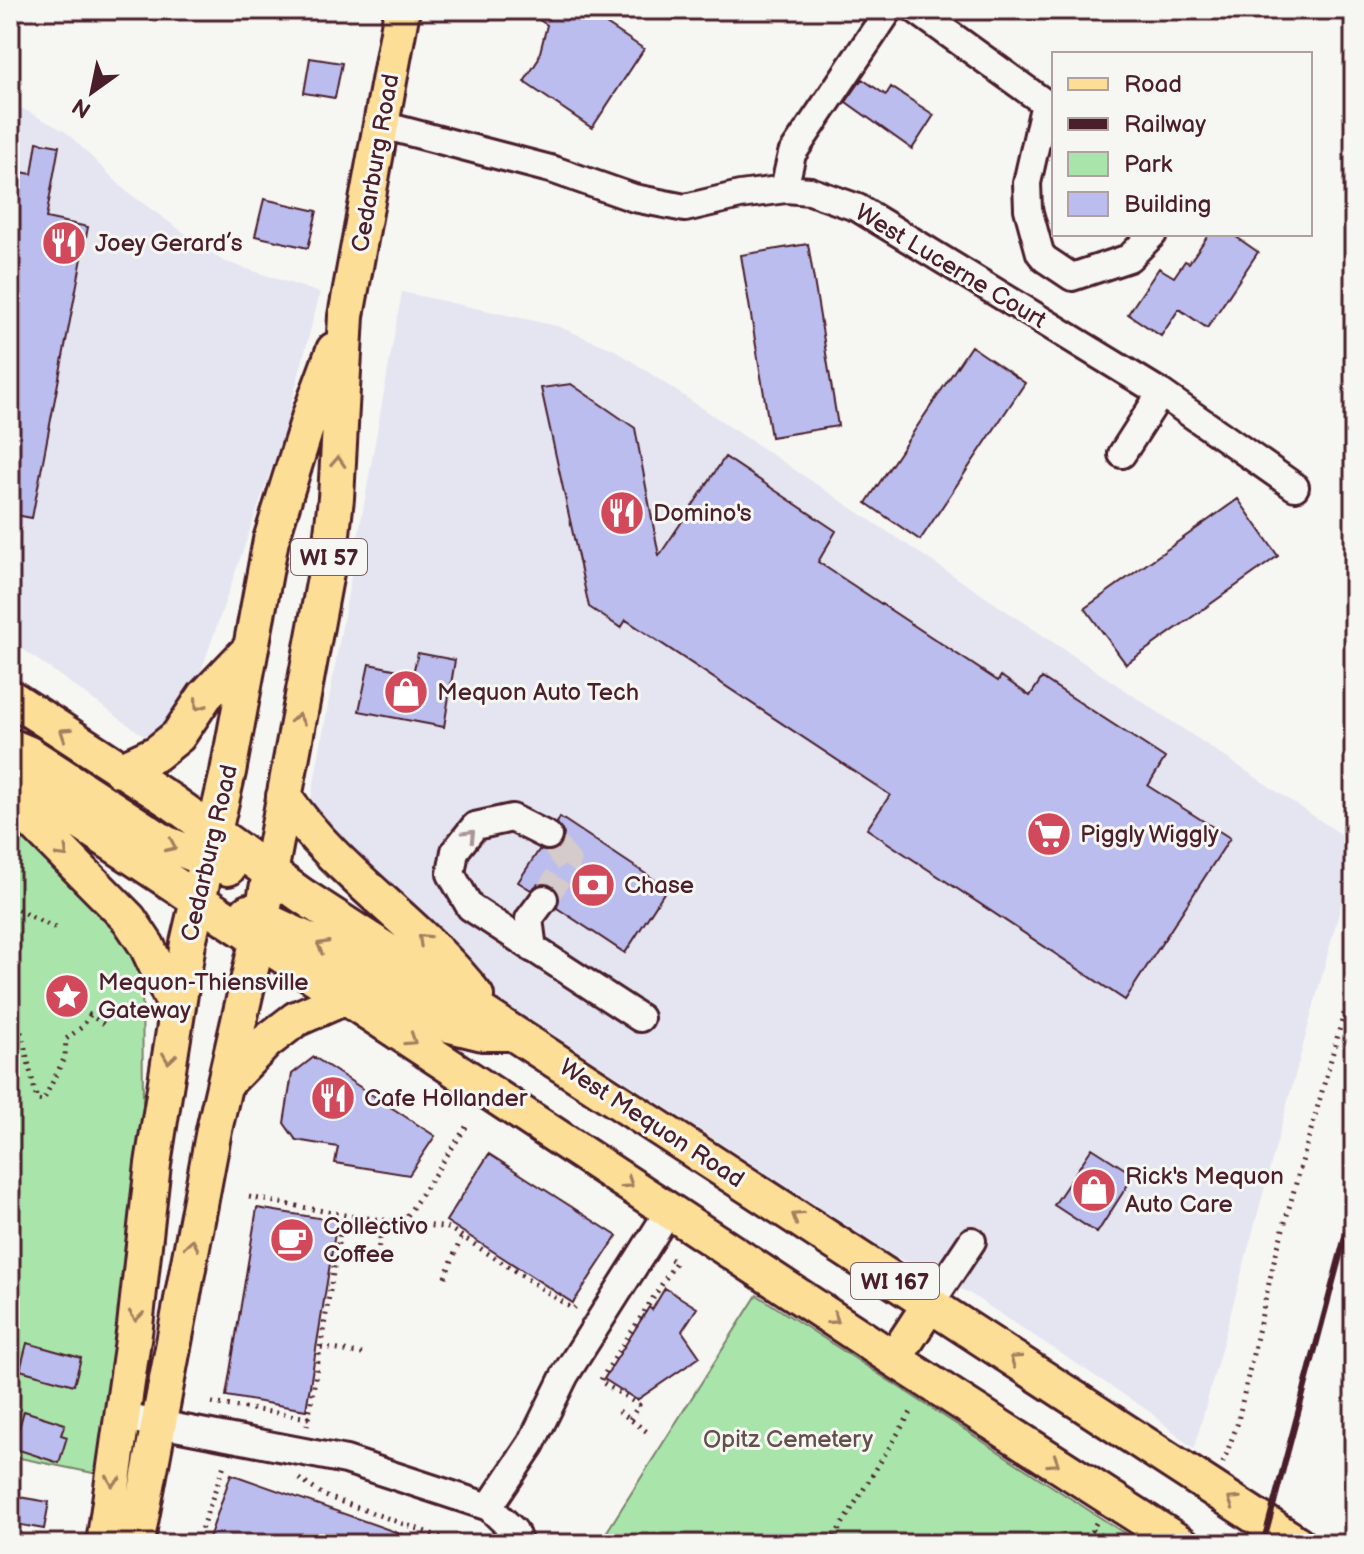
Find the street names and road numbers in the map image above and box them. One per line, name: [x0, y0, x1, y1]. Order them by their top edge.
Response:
street label: Cedarburg Road: [346, 72, 405, 254]
street label: West Lucerne Court: [850, 198, 1052, 335]
road number: WI 57: [291, 539, 367, 575]
street label: Cedarburg Road: [175, 762, 244, 944]
street label: West Mequon Road: [554, 1053, 750, 1194]
road number: WI 167: [851, 1263, 939, 1299]

